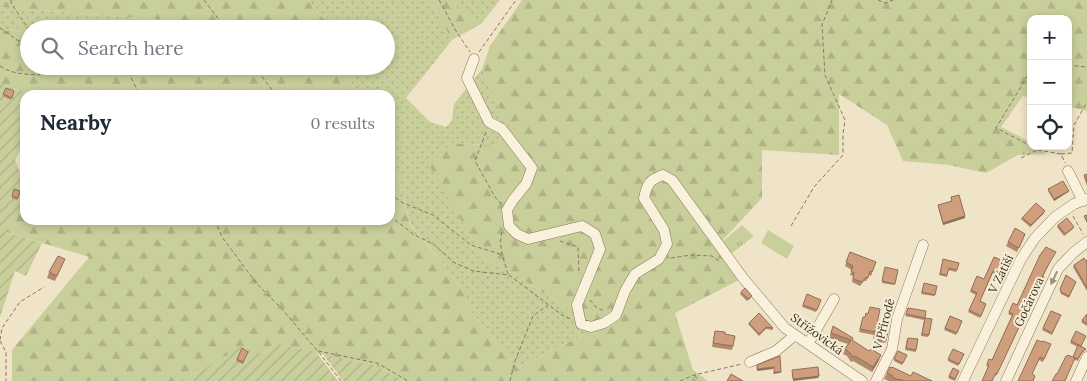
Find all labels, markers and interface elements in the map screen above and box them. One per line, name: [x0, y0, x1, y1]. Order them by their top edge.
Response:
map controls: [1027, 15, 1072, 150]
button: +: [1027, 15, 1072, 60]
search box: [20, 20, 395, 75]
icon: search: [38, 34, 66, 62]
text: Search here: [78, 36, 184, 60]
button: −: [1027, 60, 1072, 105]
button: locate: [1027, 105, 1072, 150]
text: Nearby: [40, 109, 111, 136]
text: 0 results: [310, 113, 375, 133]
street label: V Zátiší: [984, 252, 1016, 297]
one-way arrow: [1050, 271, 1058, 285]
street label: Gočárova: [1011, 275, 1047, 329]
street label: V Přírodě: [869, 296, 898, 352]
street label: Střížovická: [788, 309, 847, 358]

